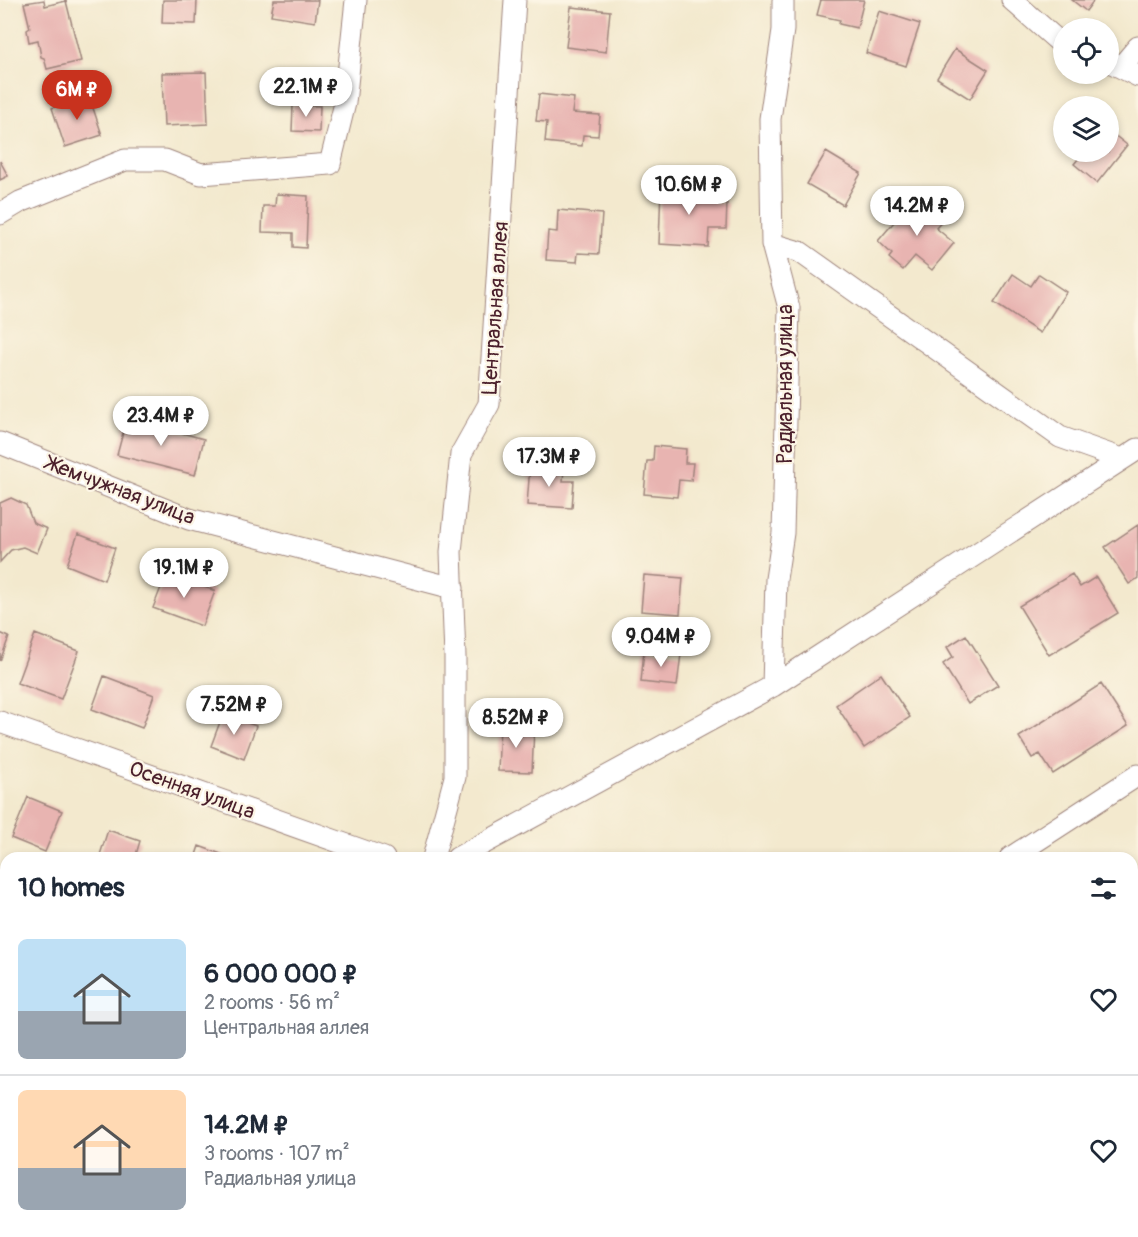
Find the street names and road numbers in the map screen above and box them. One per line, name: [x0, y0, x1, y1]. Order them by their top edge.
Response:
street label: Центральная аллея: [476, 221, 515, 395]
street label: Радиальная улица: [772, 304, 799, 464]
street label: Жемчужная улица: [40, 449, 199, 531]
street label: Осенняя улица: [125, 755, 258, 826]

